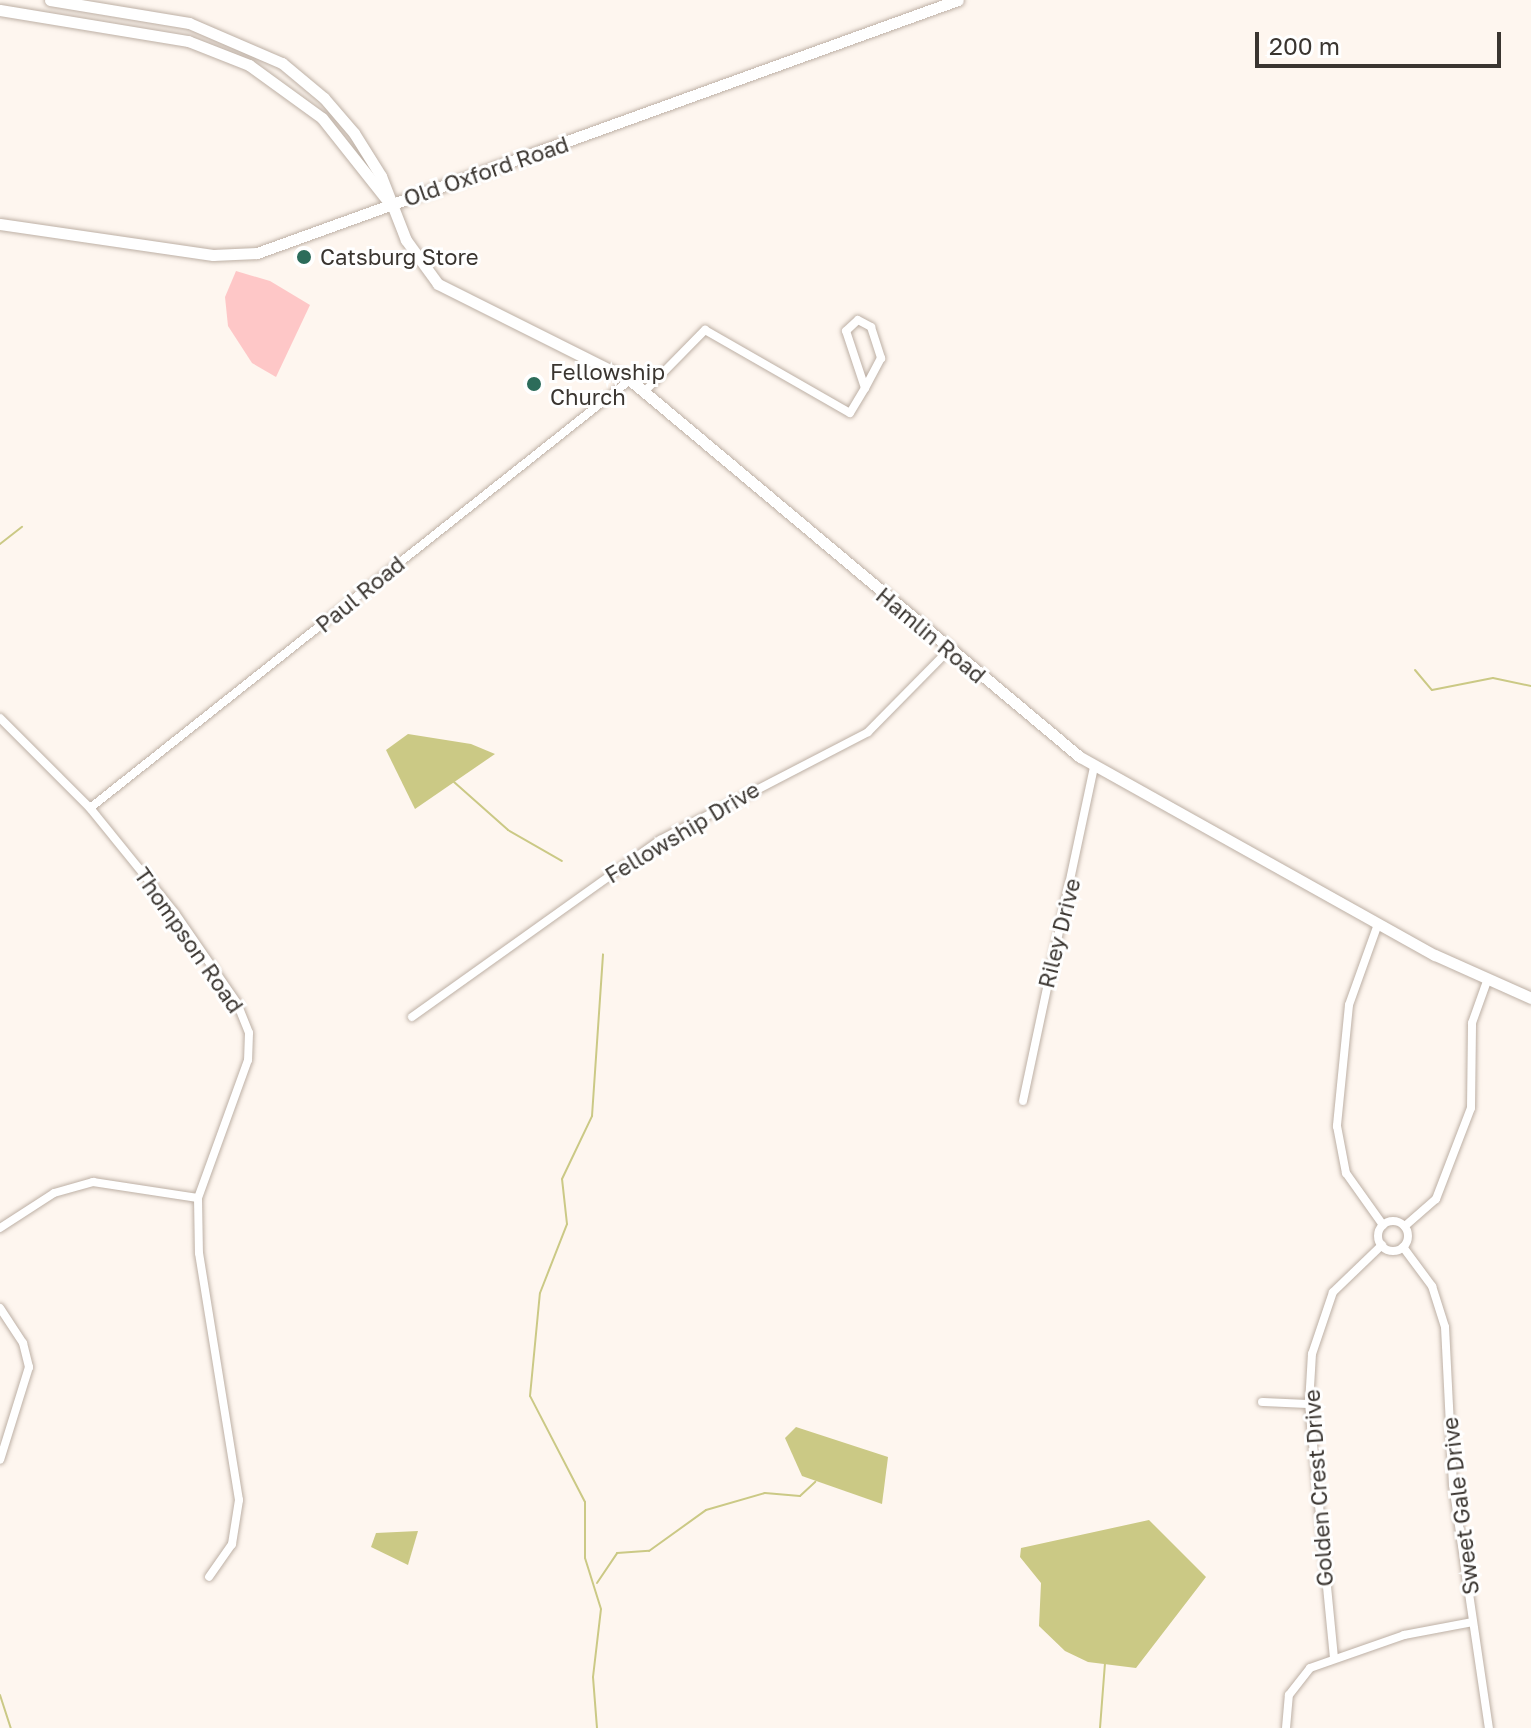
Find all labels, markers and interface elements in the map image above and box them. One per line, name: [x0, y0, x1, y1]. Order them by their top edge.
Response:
scale bar: [1259, 16, 1505, 66]
text: 200 m: [1269, 31, 1340, 60]
street label: Old Oxford Road: [400, 130, 572, 212]
place label: Catsburg Store: [320, 244, 479, 270]
marker: Catsburg Store: [295, 248, 313, 266]
place label: Fellowship Church: [550, 358, 665, 410]
marker: Fellowship Church: [525, 375, 543, 393]
street label: Paul Road: [310, 550, 410, 638]
street label: Hamlin Road: [871, 582, 991, 688]
street label: Fellowship Drive: [600, 776, 764, 888]
street label: Thompson Road: [129, 862, 249, 1018]
street label: Riley Drive: [1033, 875, 1085, 991]
street label: Golden Crest Drive: [1298, 1389, 1338, 1587]
street label: Sweet Gale Drive: [1436, 1416, 1484, 1596]

